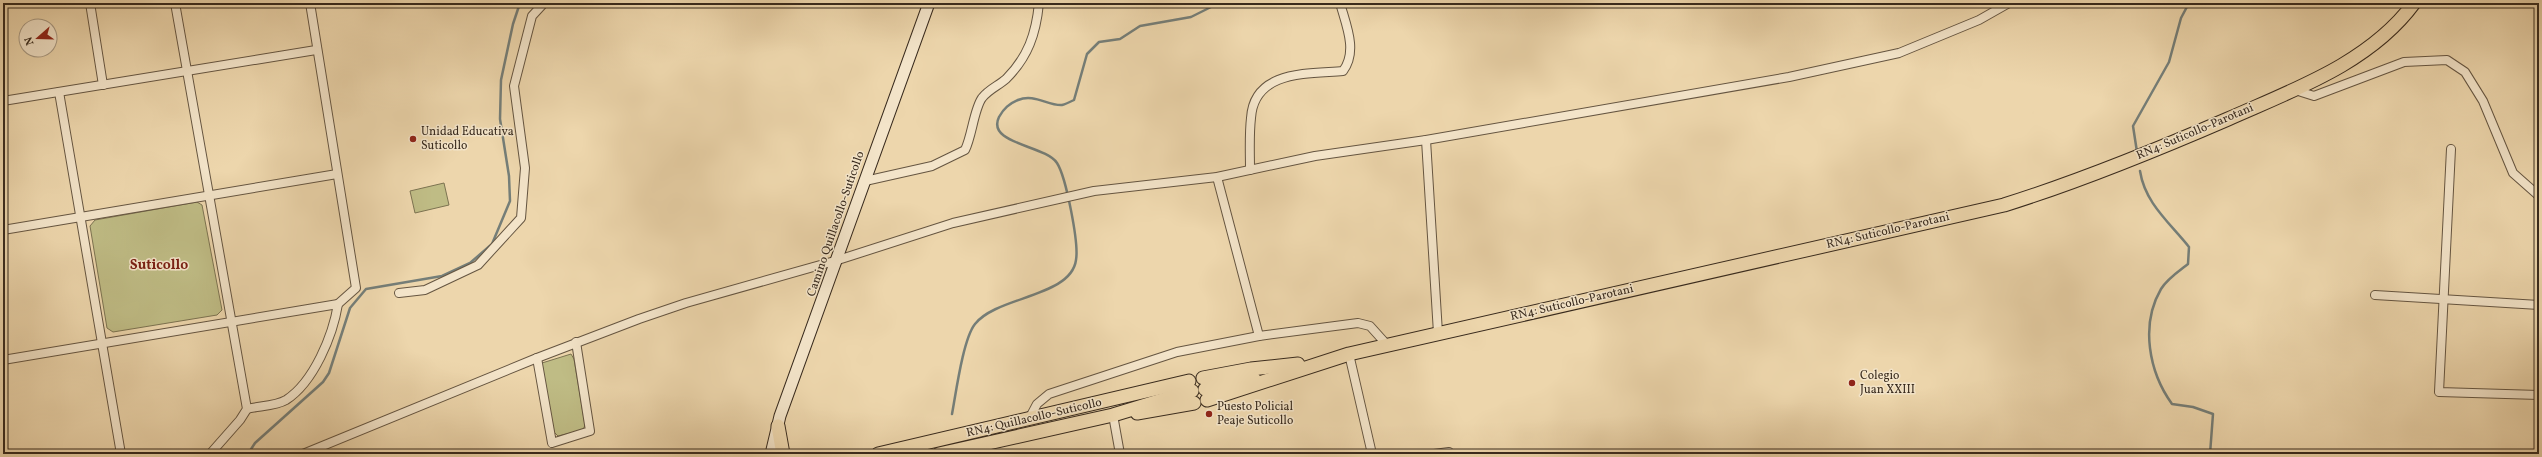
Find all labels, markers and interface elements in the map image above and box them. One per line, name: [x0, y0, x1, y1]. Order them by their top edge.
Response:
north arrow: [18, 18, 58, 58]
text: N: [22, 35, 38, 47]
street label: RN4: Suticollo-Parotani: [2134, 100, 2256, 164]
place label: Unidad Educativa Suticollo: [421, 124, 514, 154]
marker: Unidad Educativa Suticollo: [408, 134, 418, 144]
street label: Camino Quillacollo-Suticollo: [804, 149, 868, 299]
street label: RN4: Suticollo-Parotani: [1825, 209, 1952, 253]
district label: Suticollo: [130, 256, 188, 275]
street label: RN4: Suticollo-Parotani: [1509, 281, 1636, 325]
place label: Colegio Juan XXIII: [1860, 368, 1915, 398]
marker: Colegio Juan XXIII: [1847, 378, 1857, 388]
street label: RN4: Quillacollo-Suticollo: [965, 395, 1103, 441]
place label: Puesto Policial Peaje Suticollo: [1217, 399, 1294, 429]
marker: Puesto Policial Peaje Suticollo: [1204, 409, 1214, 419]

